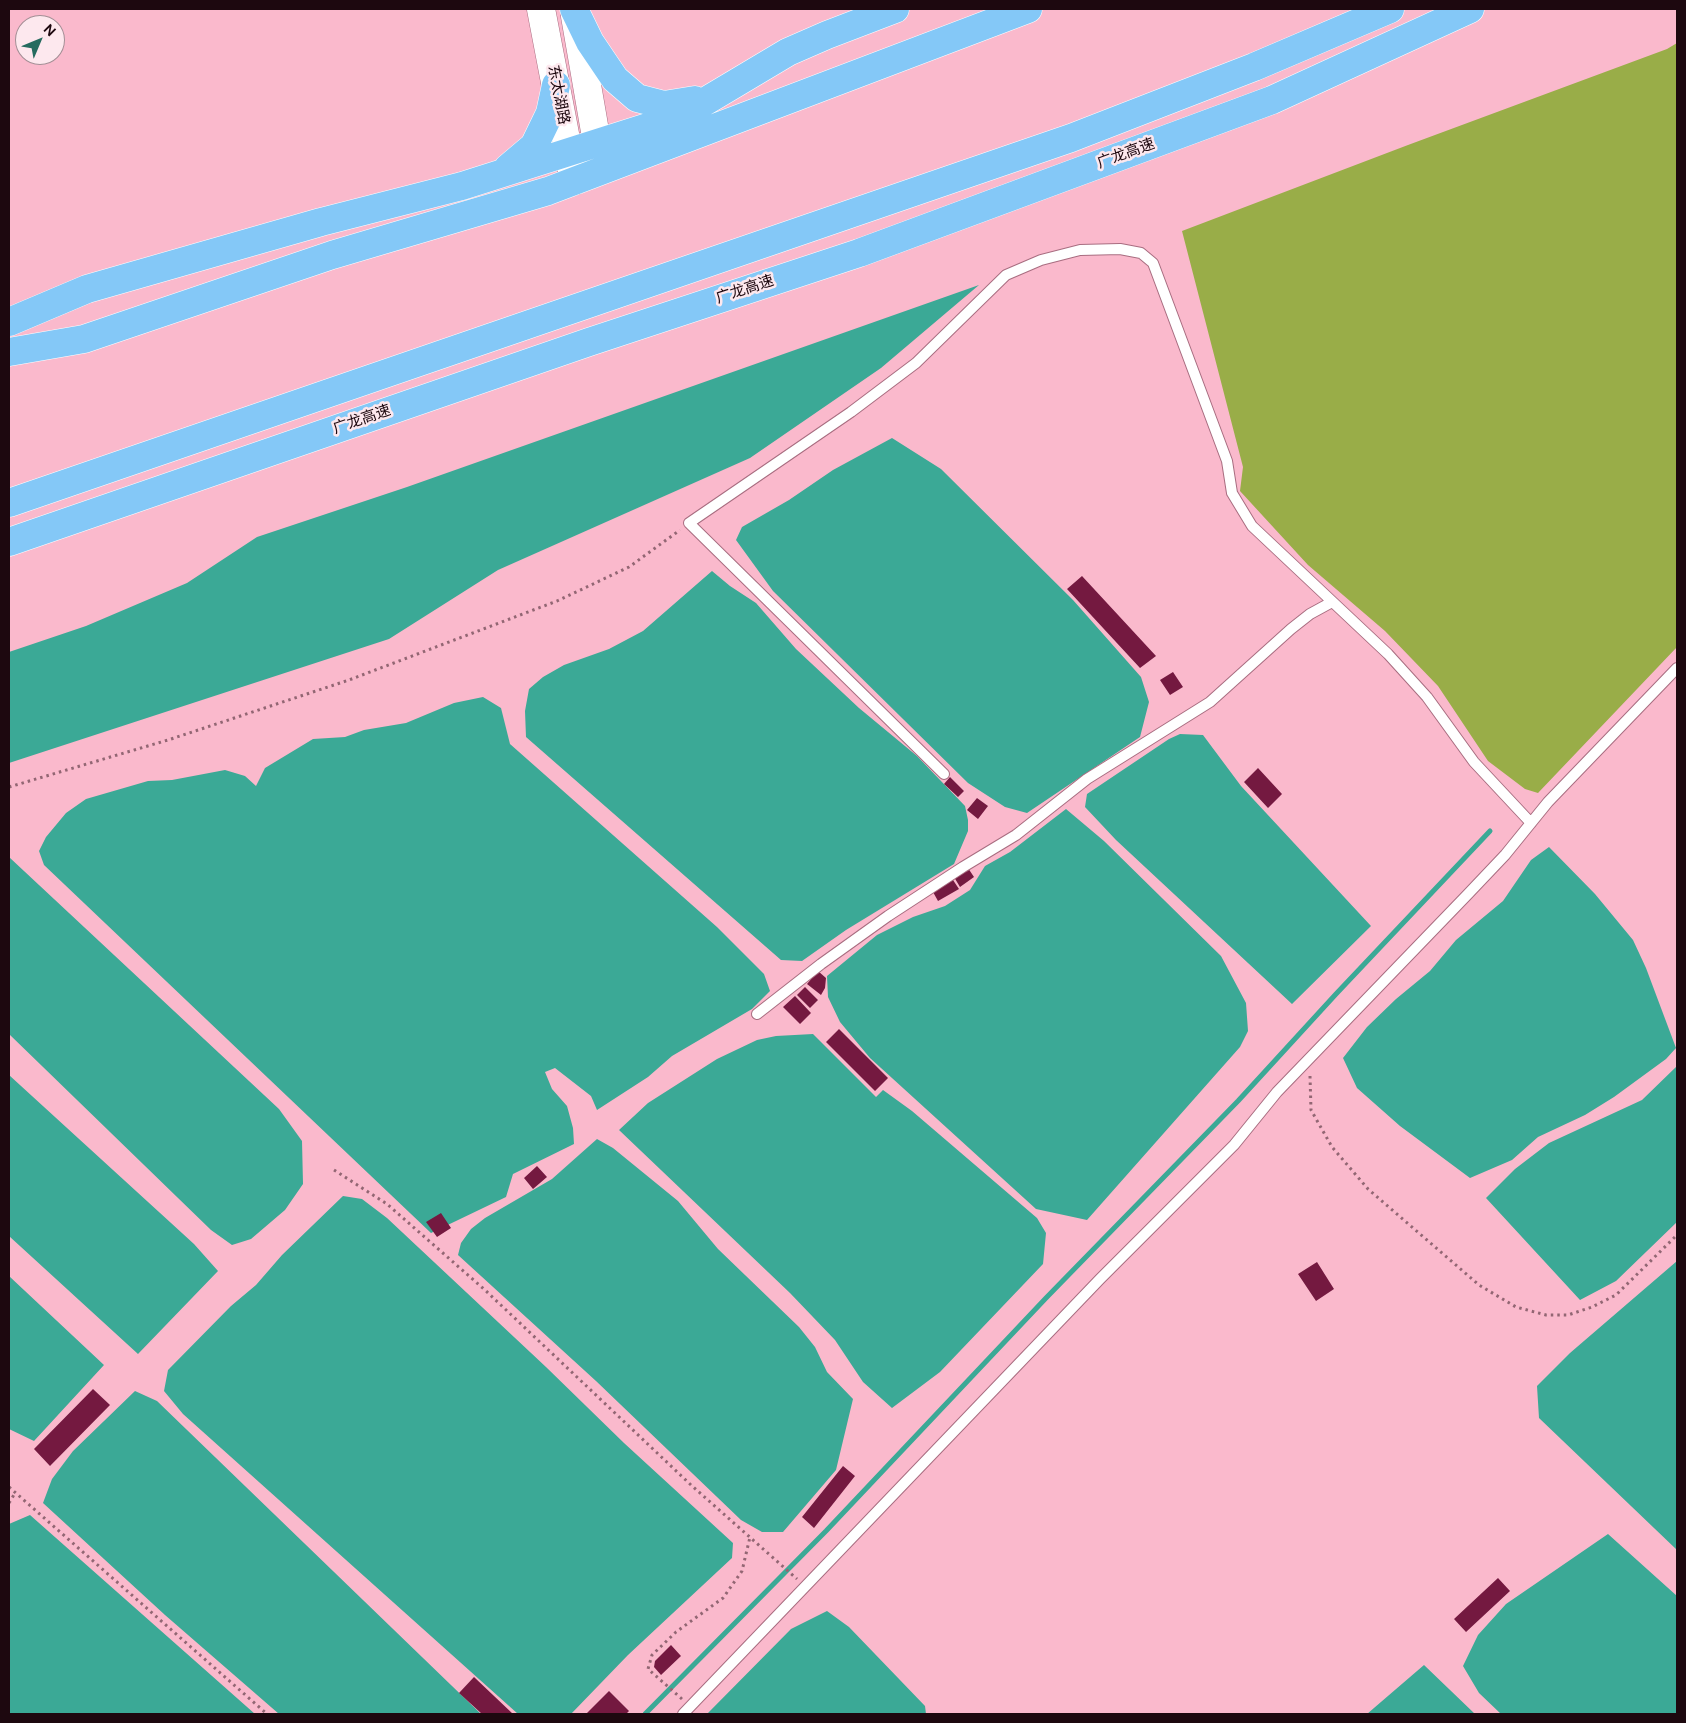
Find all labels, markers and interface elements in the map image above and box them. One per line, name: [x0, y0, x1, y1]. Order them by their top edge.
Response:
north arrow: [15, 15, 65, 65]
text: N: [40, 20, 60, 40]
street label: 东太湖路: [543, 64, 573, 126]
street label: 广龙高速: [1095, 135, 1157, 173]
street label: 广龙高速: [714, 272, 776, 308]
street label: 广龙高速: [331, 402, 393, 438]

